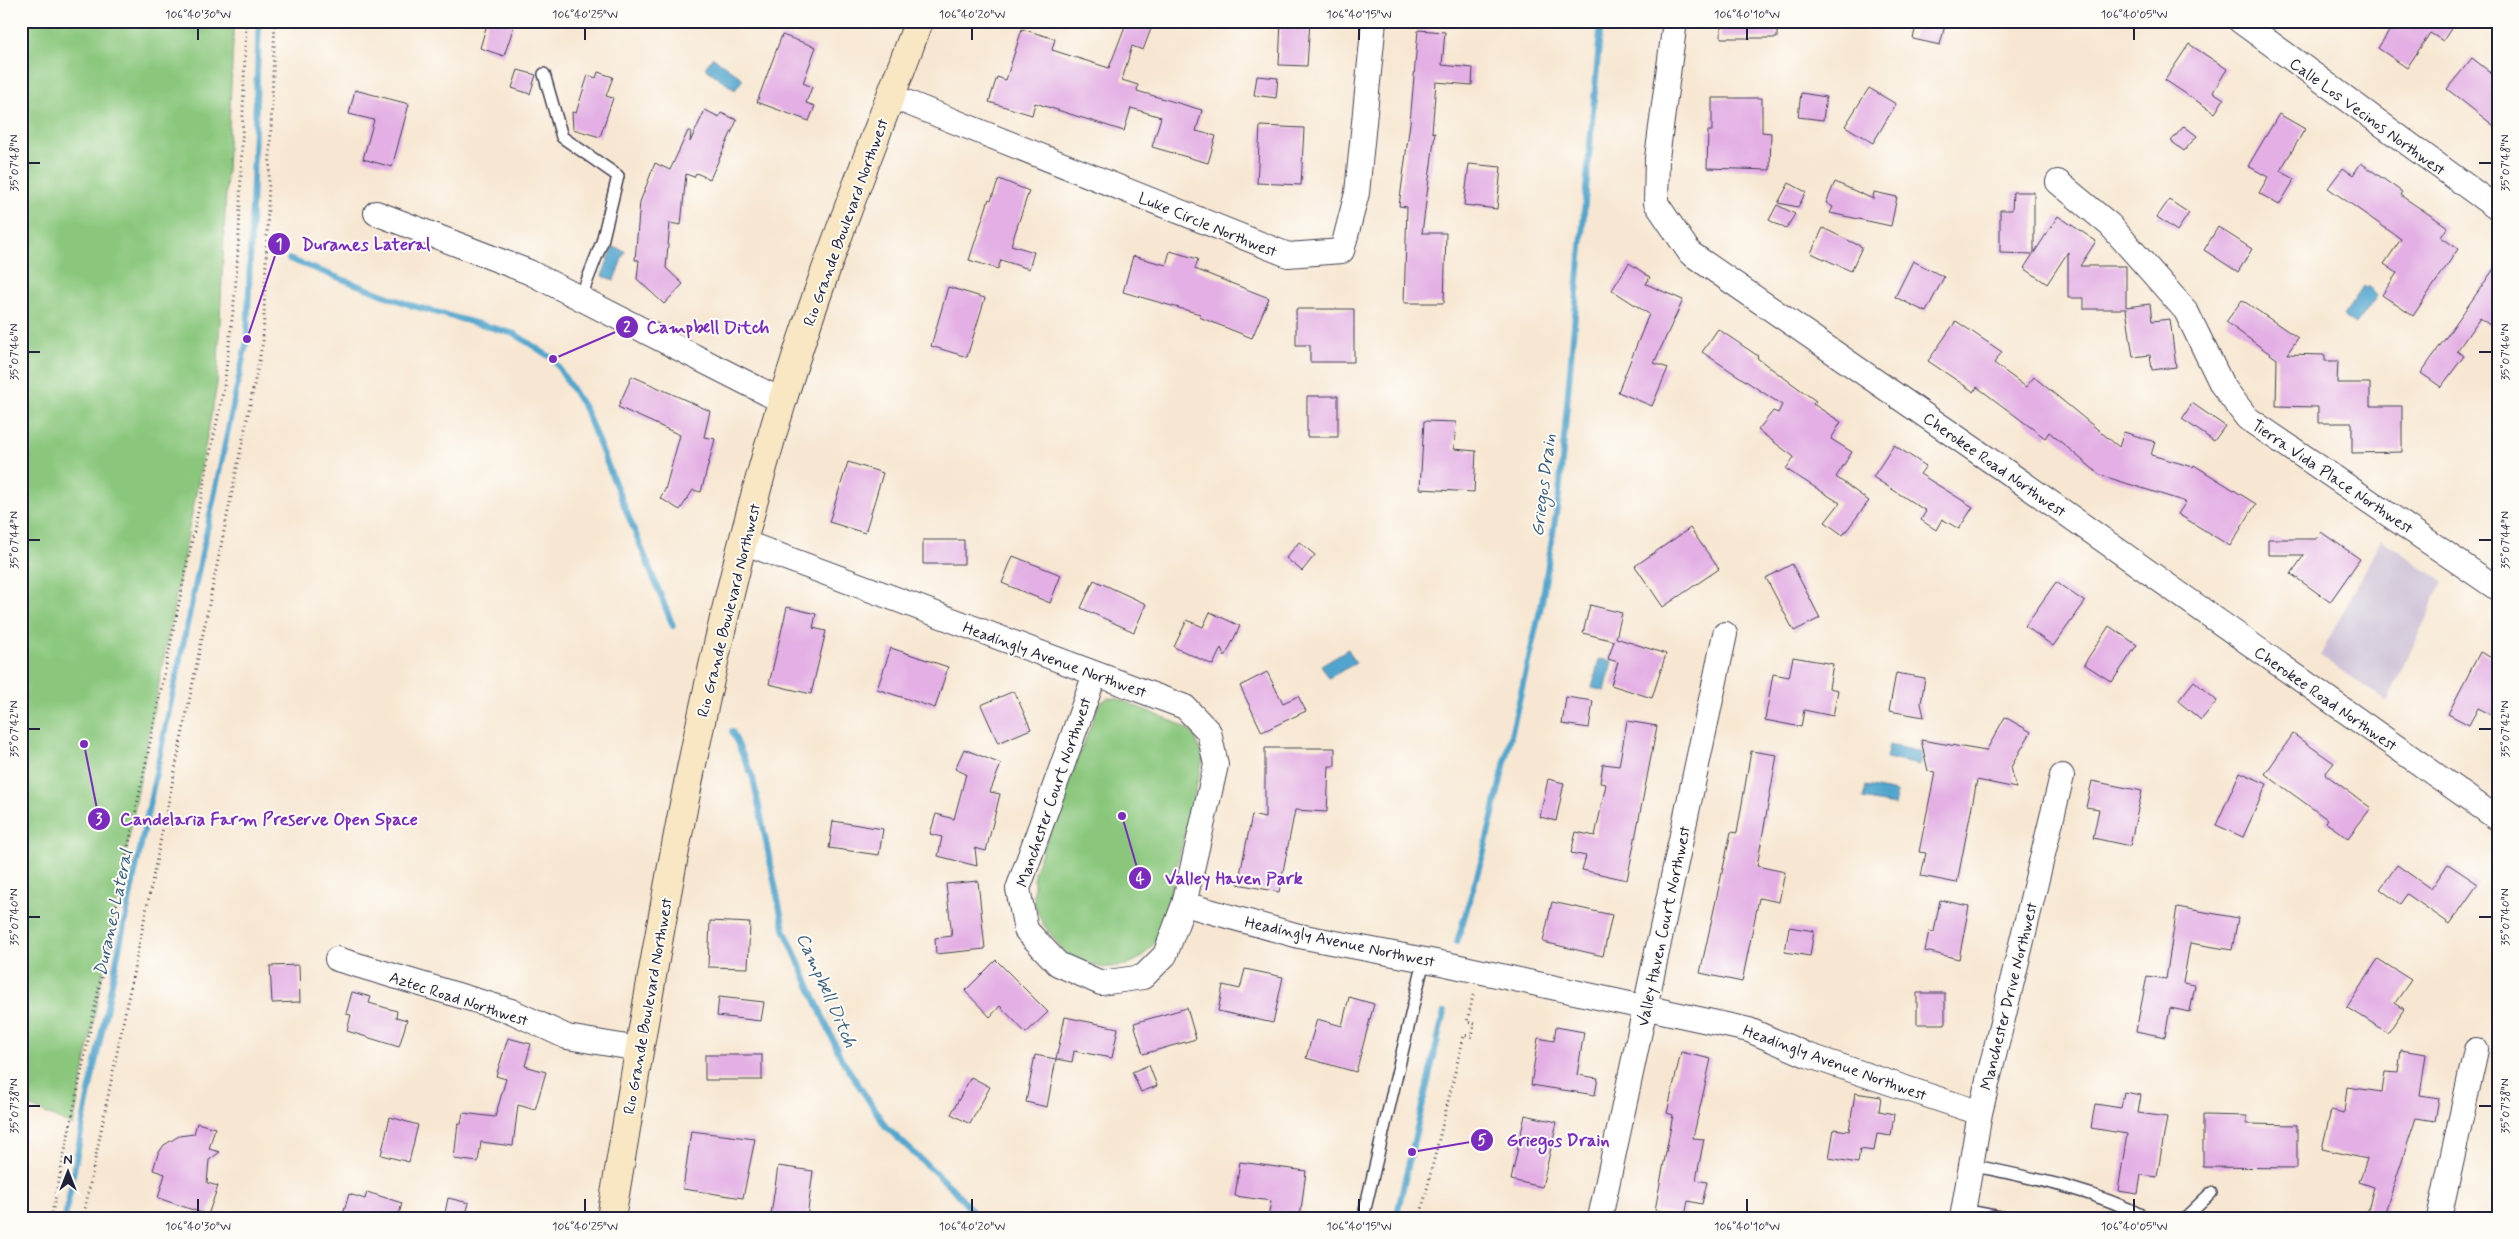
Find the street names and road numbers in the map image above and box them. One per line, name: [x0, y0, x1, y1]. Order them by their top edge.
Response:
street label: Calle Los Vecinos Northwest: [2285, 53, 2449, 181]
street label: Rio Grande Boulevard Northwest: [799, 116, 894, 329]
street label: Luke Circle Northwest: [1135, 188, 1280, 263]
street label: Cherokee Road Northwest: [1918, 408, 2070, 523]
street label: Tierra Vida Place Northwest: [2247, 415, 2417, 539]
street label: Rio Grande Boulevard Northwest: [693, 501, 766, 719]
street label: Headingly Avenue Northwest: [960, 617, 1149, 703]
street label: Cherokee Road Northwest: [2249, 642, 2401, 757]
street label: Manchester Court Northwest: [1012, 695, 1097, 890]
street label: Valley Haven Court Northwest: [1633, 824, 1696, 1029]
street label: Rio Grande Boulevard Northwest: [619, 896, 678, 1116]
street label: Manchester Drive Northwest: [1976, 900, 2043, 1092]
street label: Headingly Avenue Northwest: [1243, 912, 1437, 973]
street label: Aztec Road Northwest: [386, 967, 531, 1032]
street label: Headingly Avenue Northwest: [1740, 1020, 1929, 1106]

